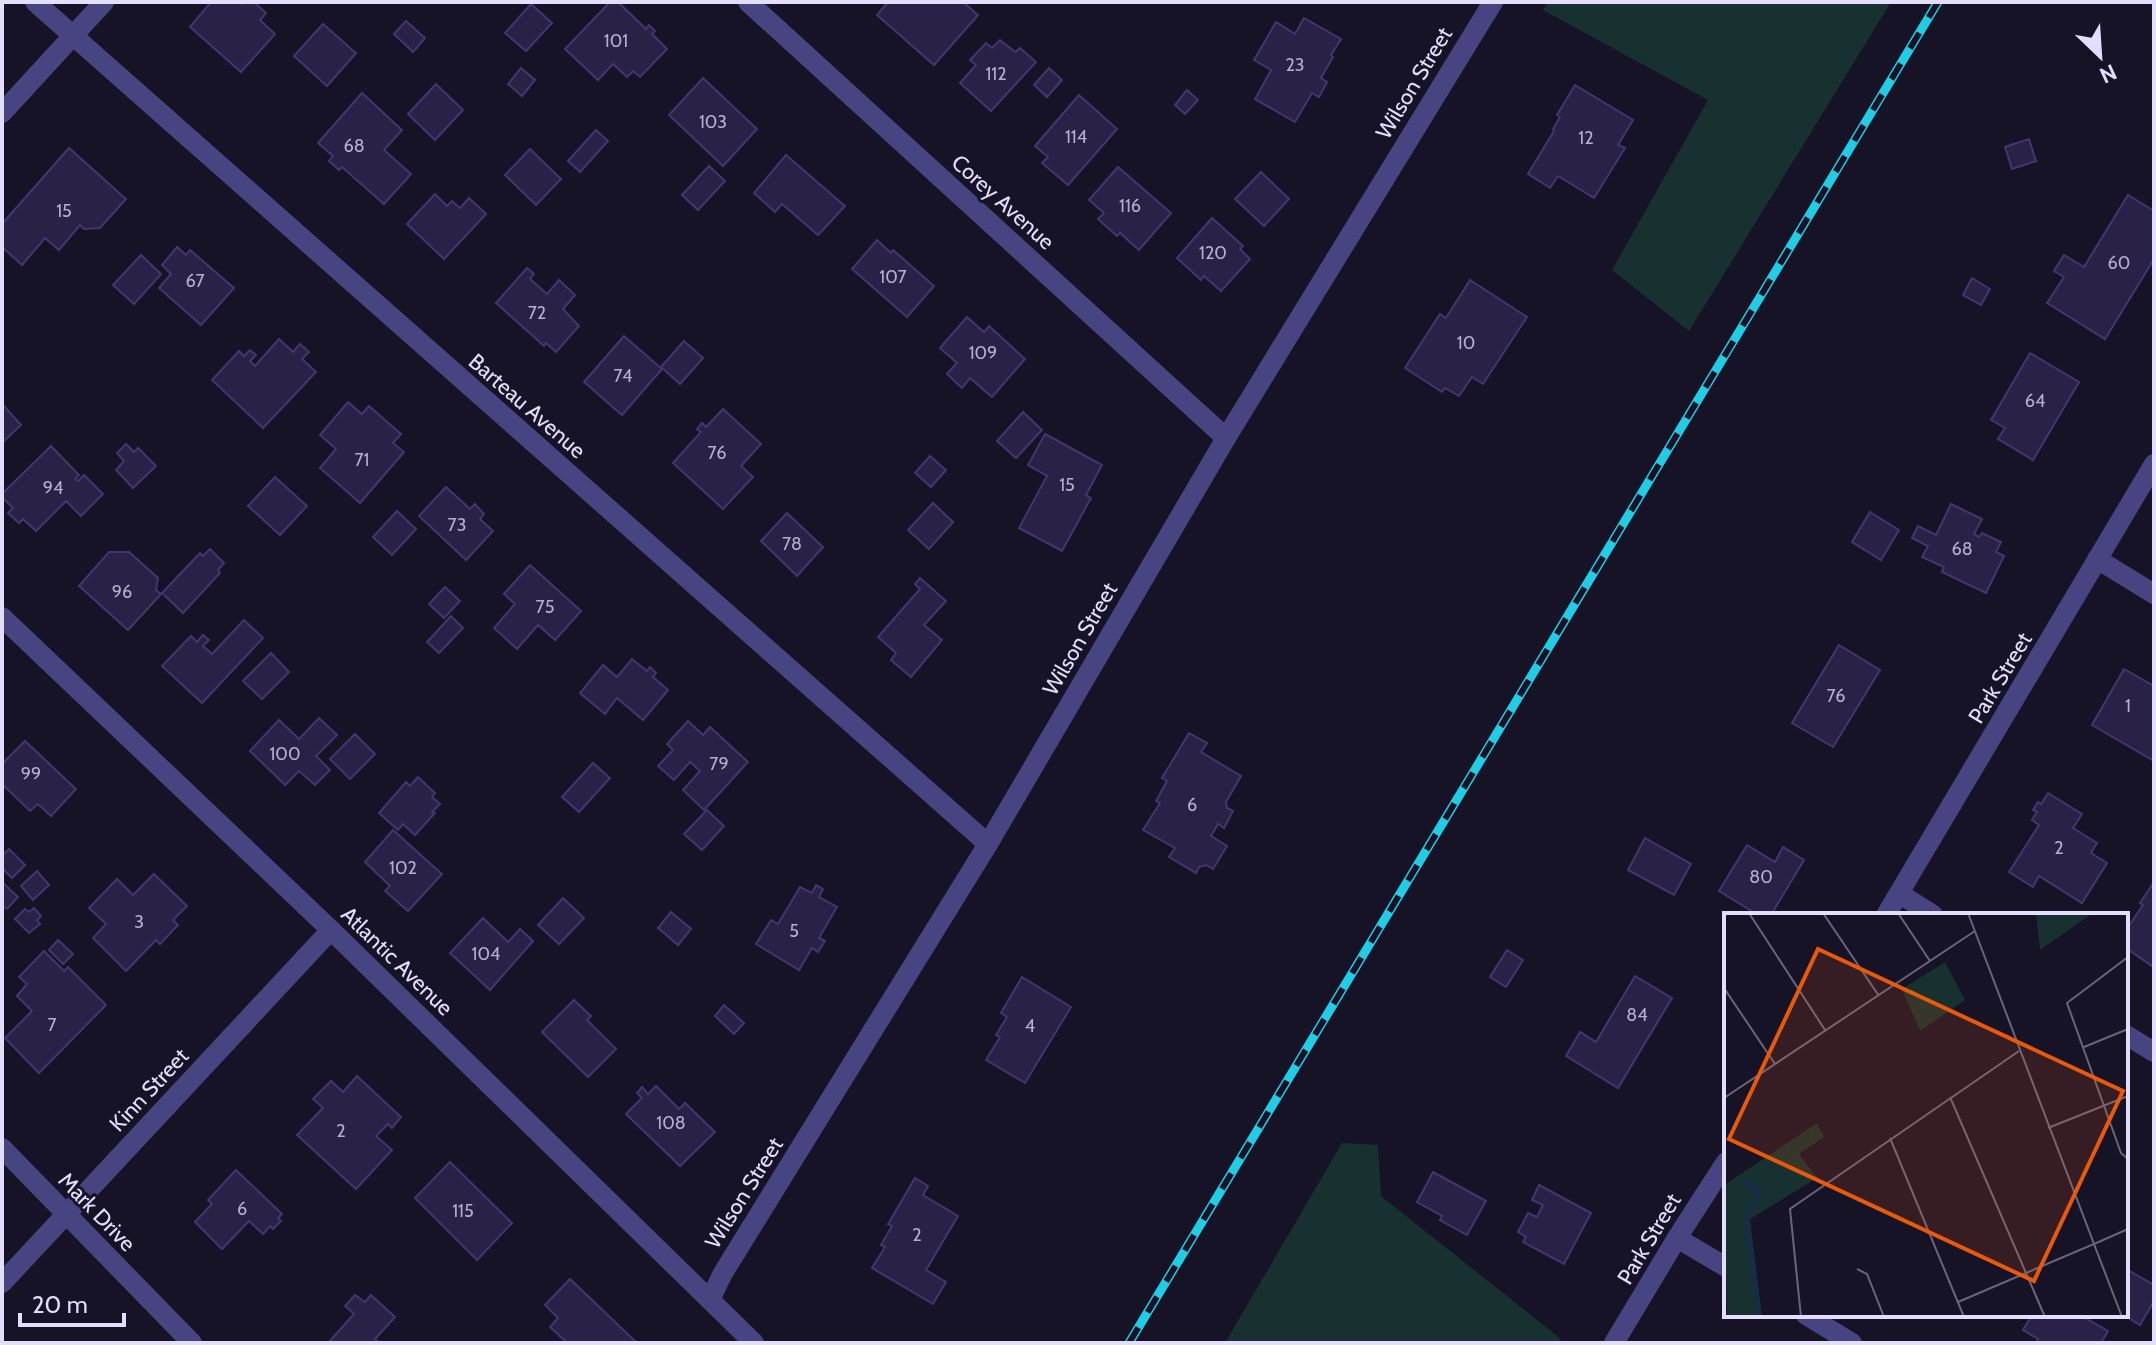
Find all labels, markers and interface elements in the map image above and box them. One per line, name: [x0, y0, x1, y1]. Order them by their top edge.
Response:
north arrow: [2060, 16, 2140, 96]
street label: Wilson Street: [1370, 22, 1458, 144]
house number: 101: [604, 30, 628, 52]
house number: 23: [1285, 54, 1305, 76]
text: N: [2095, 58, 2121, 89]
house number: 112: [985, 63, 1007, 85]
house number: 103: [699, 111, 727, 133]
house number: 114: [1065, 126, 1087, 148]
house number: 12: [1578, 127, 1594, 149]
house number: 68: [343, 135, 365, 157]
street label: Corey Avenue: [946, 149, 1060, 255]
house number: 116: [1119, 195, 1141, 217]
house number: 15: [56, 200, 72, 222]
house number: 120: [1199, 242, 1227, 264]
house number: 60: [2108, 252, 2130, 274]
house number: 107: [879, 266, 907, 288]
house number: 67: [185, 270, 205, 292]
house number: 72: [528, 302, 546, 324]
house number: 10: [1457, 332, 1475, 354]
house number: 109: [969, 342, 997, 364]
street label: Barteau Avenue: [463, 348, 591, 464]
house number: 74: [614, 365, 632, 387]
house number: 64: [2025, 390, 2045, 412]
house number: 76: [708, 442, 726, 464]
house number: 71: [355, 449, 369, 471]
house number: 15: [1059, 474, 1075, 496]
house number: 94: [43, 477, 63, 499]
house number: 73: [448, 514, 466, 536]
house number: 78: [782, 533, 802, 555]
house number: 68: [1951, 538, 1973, 560]
street label: Wilson Street: [1037, 577, 1123, 700]
house number: 96: [112, 581, 132, 603]
house number: 75: [536, 596, 554, 618]
street label: Park Street: [1962, 627, 2038, 728]
house number: 76: [1827, 685, 1845, 707]
house number: 1: [2125, 695, 2131, 717]
house number: 100: [270, 743, 301, 765]
house number: 79: [709, 753, 729, 775]
house number: 99: [21, 763, 41, 785]
house number: 6: [1187, 794, 1197, 816]
house number: 2: [2054, 837, 2064, 859]
house number: 102: [389, 857, 417, 879]
house number: 80: [1749, 866, 1773, 888]
street label: Atlantic Avenue: [335, 901, 459, 1021]
house number: 3: [134, 911, 144, 933]
inset map: [1724, 913, 2128, 1317]
house number: 5: [789, 920, 799, 942]
house number: 104: [472, 943, 500, 965]
house number: 84: [1626, 1004, 1648, 1026]
house number: 7: [47, 1014, 57, 1036]
house number: 4: [1025, 1015, 1035, 1037]
street label: Kinn Street: [104, 1042, 195, 1137]
house number: 108: [656, 1112, 686, 1134]
house number: 2: [336, 1120, 346, 1142]
street label: Wilson Street: [699, 1132, 789, 1253]
street label: Mark Drive: [53, 1167, 141, 1257]
street label: Park Street: [1611, 1188, 1687, 1289]
house number: 6: [237, 1198, 247, 1220]
house number: 115: [452, 1200, 474, 1222]
house number: 2: [912, 1224, 922, 1246]
scale bar: [20, 1277, 124, 1327]
text: 20 m: [32, 1290, 88, 1319]

